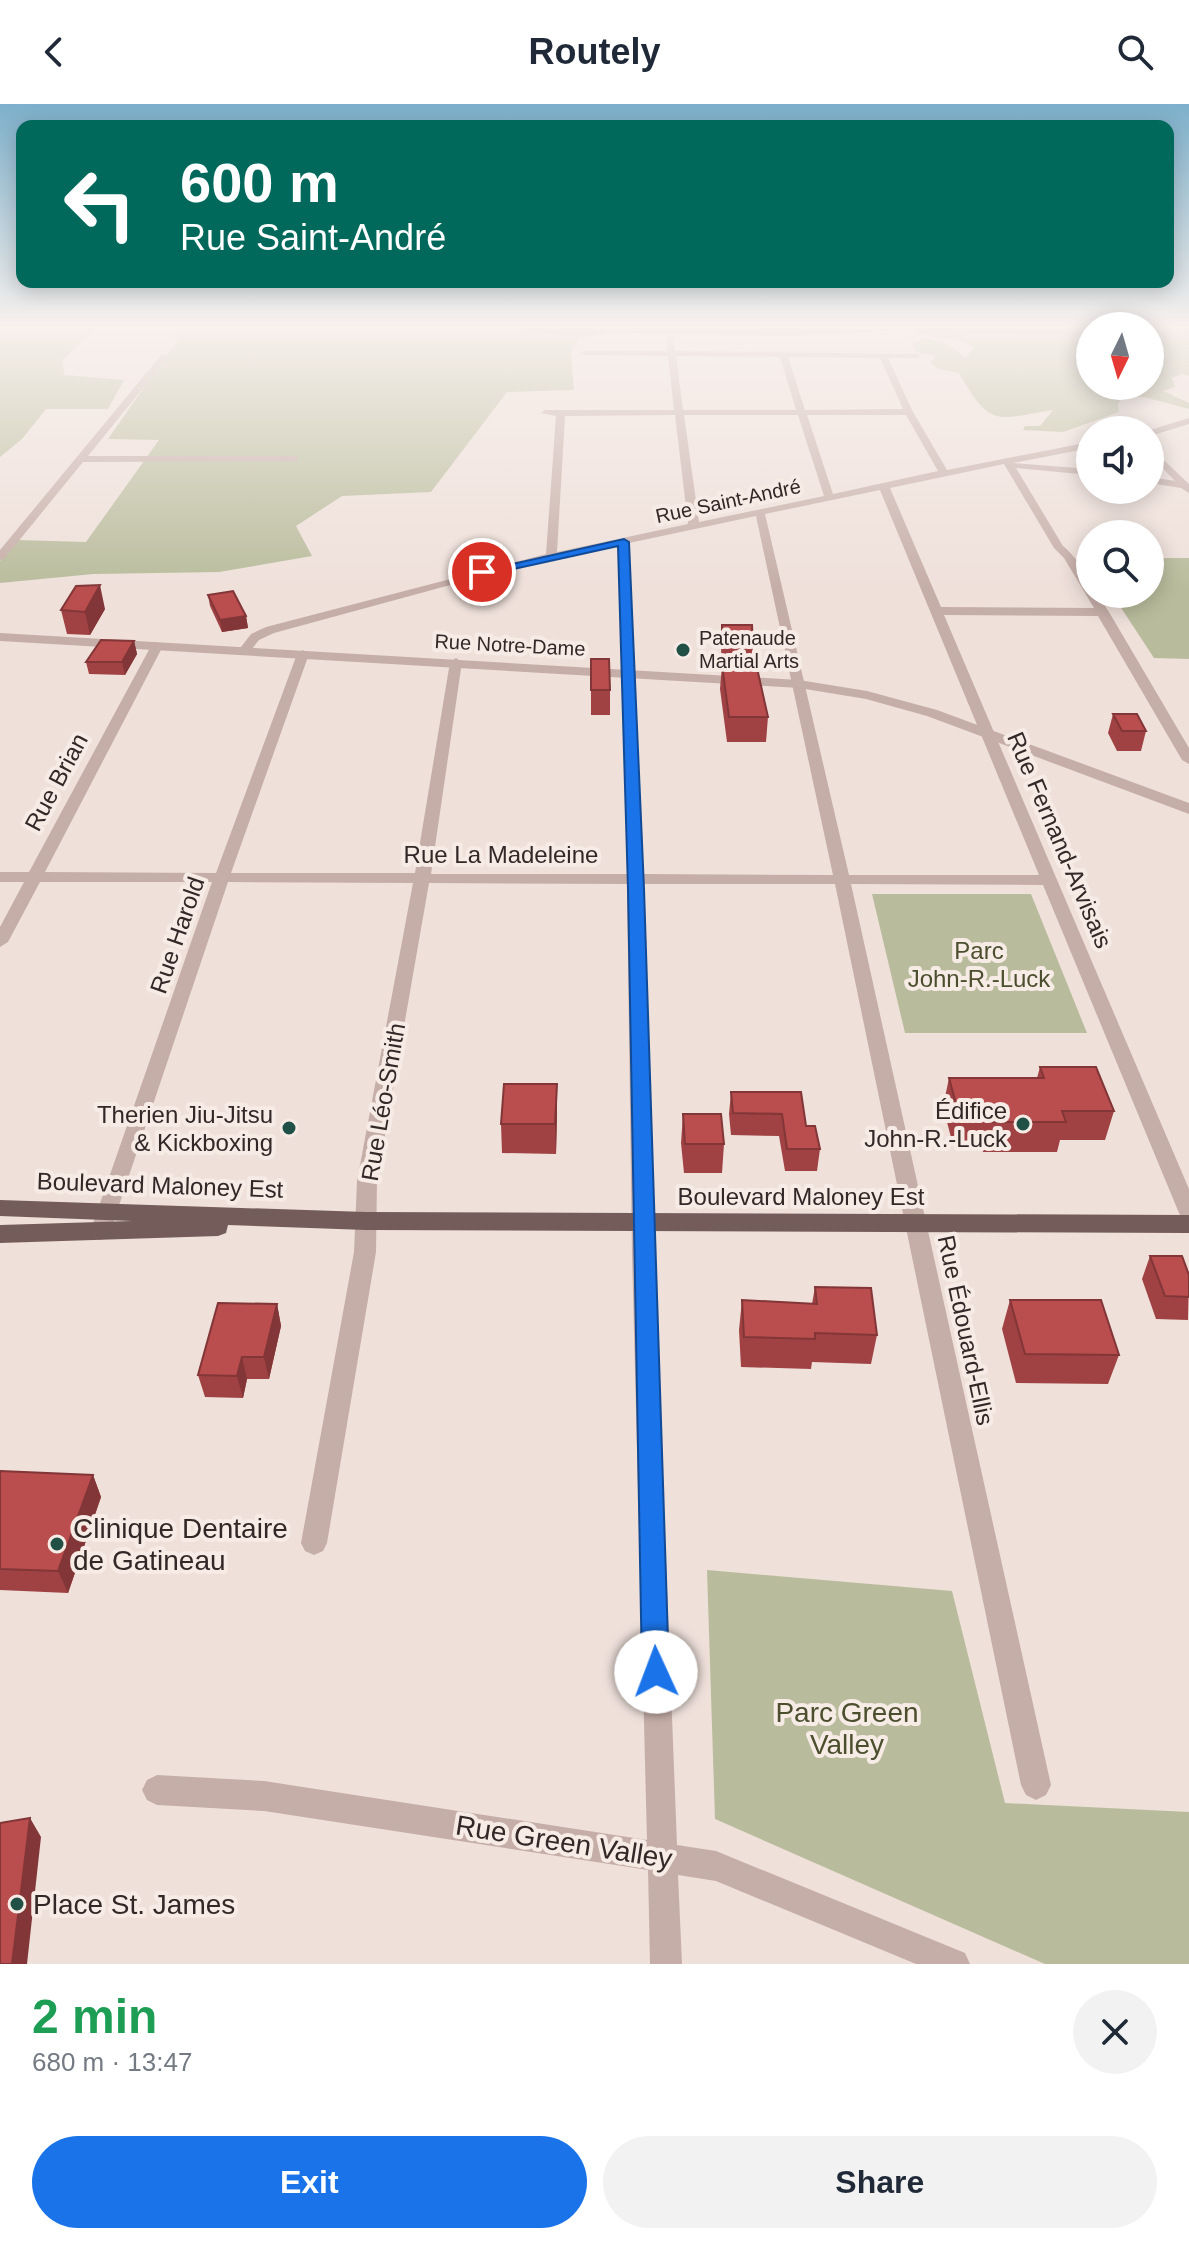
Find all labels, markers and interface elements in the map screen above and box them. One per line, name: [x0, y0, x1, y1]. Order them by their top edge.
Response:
icon: back: [32, 30, 76, 74]
icon: search: [1113, 30, 1157, 74]
text: Routely: [528, 31, 661, 72]
text: 600 m: [180, 151, 339, 214]
icon: left: [48, 152, 152, 256]
text: Rue Saint-André: [180, 217, 446, 258]
north arrow: [1076, 312, 1164, 400]
map controls: [1076, 312, 1164, 608]
button: sound: [1076, 416, 1164, 504]
street label: Rue Saint-André: [653, 475, 803, 527]
button: search: [1076, 520, 1164, 608]
pin: [448, 538, 516, 606]
icon: arrive: [460, 550, 504, 594]
place label: Patenaude Martial Arts: [699, 627, 799, 672]
street label: Rue Notre-Dame: [434, 630, 586, 660]
marker: Patenaude Martial Arts: [674, 641, 692, 659]
street label: Rue Fernand-Arvisais: [1002, 728, 1118, 952]
street label: Rue Brian: [19, 729, 93, 835]
street label: Rue La Madeleine: [404, 841, 598, 868]
street label: Rue Harold: [144, 873, 210, 997]
park label: Parc John-R.-Luck: [908, 937, 1051, 992]
street label: Rue Léo-Smith: [356, 1021, 410, 1183]
place label: Édifice John-R.-Luck: [864, 1097, 1008, 1152]
place label: Therien Jiu-Jitsu & Kickboxing: [97, 1101, 273, 1156]
marker: Édifice John-R.-Luck: [1014, 1115, 1032, 1133]
marker: Therien Jiu-Jitsu & Kickboxing: [280, 1119, 298, 1137]
street label: Boulevard Maloney Est: [36, 1167, 284, 1203]
street label: Boulevard Maloney Est: [678, 1183, 925, 1210]
street label: Rue Édouard-Ellis: [933, 1233, 999, 1427]
place label: Clinique Dentaire de Gatineau: [73, 1513, 288, 1576]
marker: Clinique Dentaire de Gatineau: [48, 1535, 66, 1553]
position arrow: [614, 1630, 698, 1714]
park label: Parc Green Valley: [775, 1697, 919, 1760]
street label: Rue Green Valley: [453, 1810, 675, 1874]
place label: Place St. James: [33, 1889, 235, 1920]
marker: Place St. James: [8, 1895, 26, 1913]
text: 2 min: [32, 1990, 157, 2043]
button: close: [1073, 1990, 1157, 2074]
text: 680 m · 13:47: [32, 2047, 192, 2077]
button: Exit: [32, 2136, 587, 2228]
button: Share: [603, 2136, 1157, 2228]

